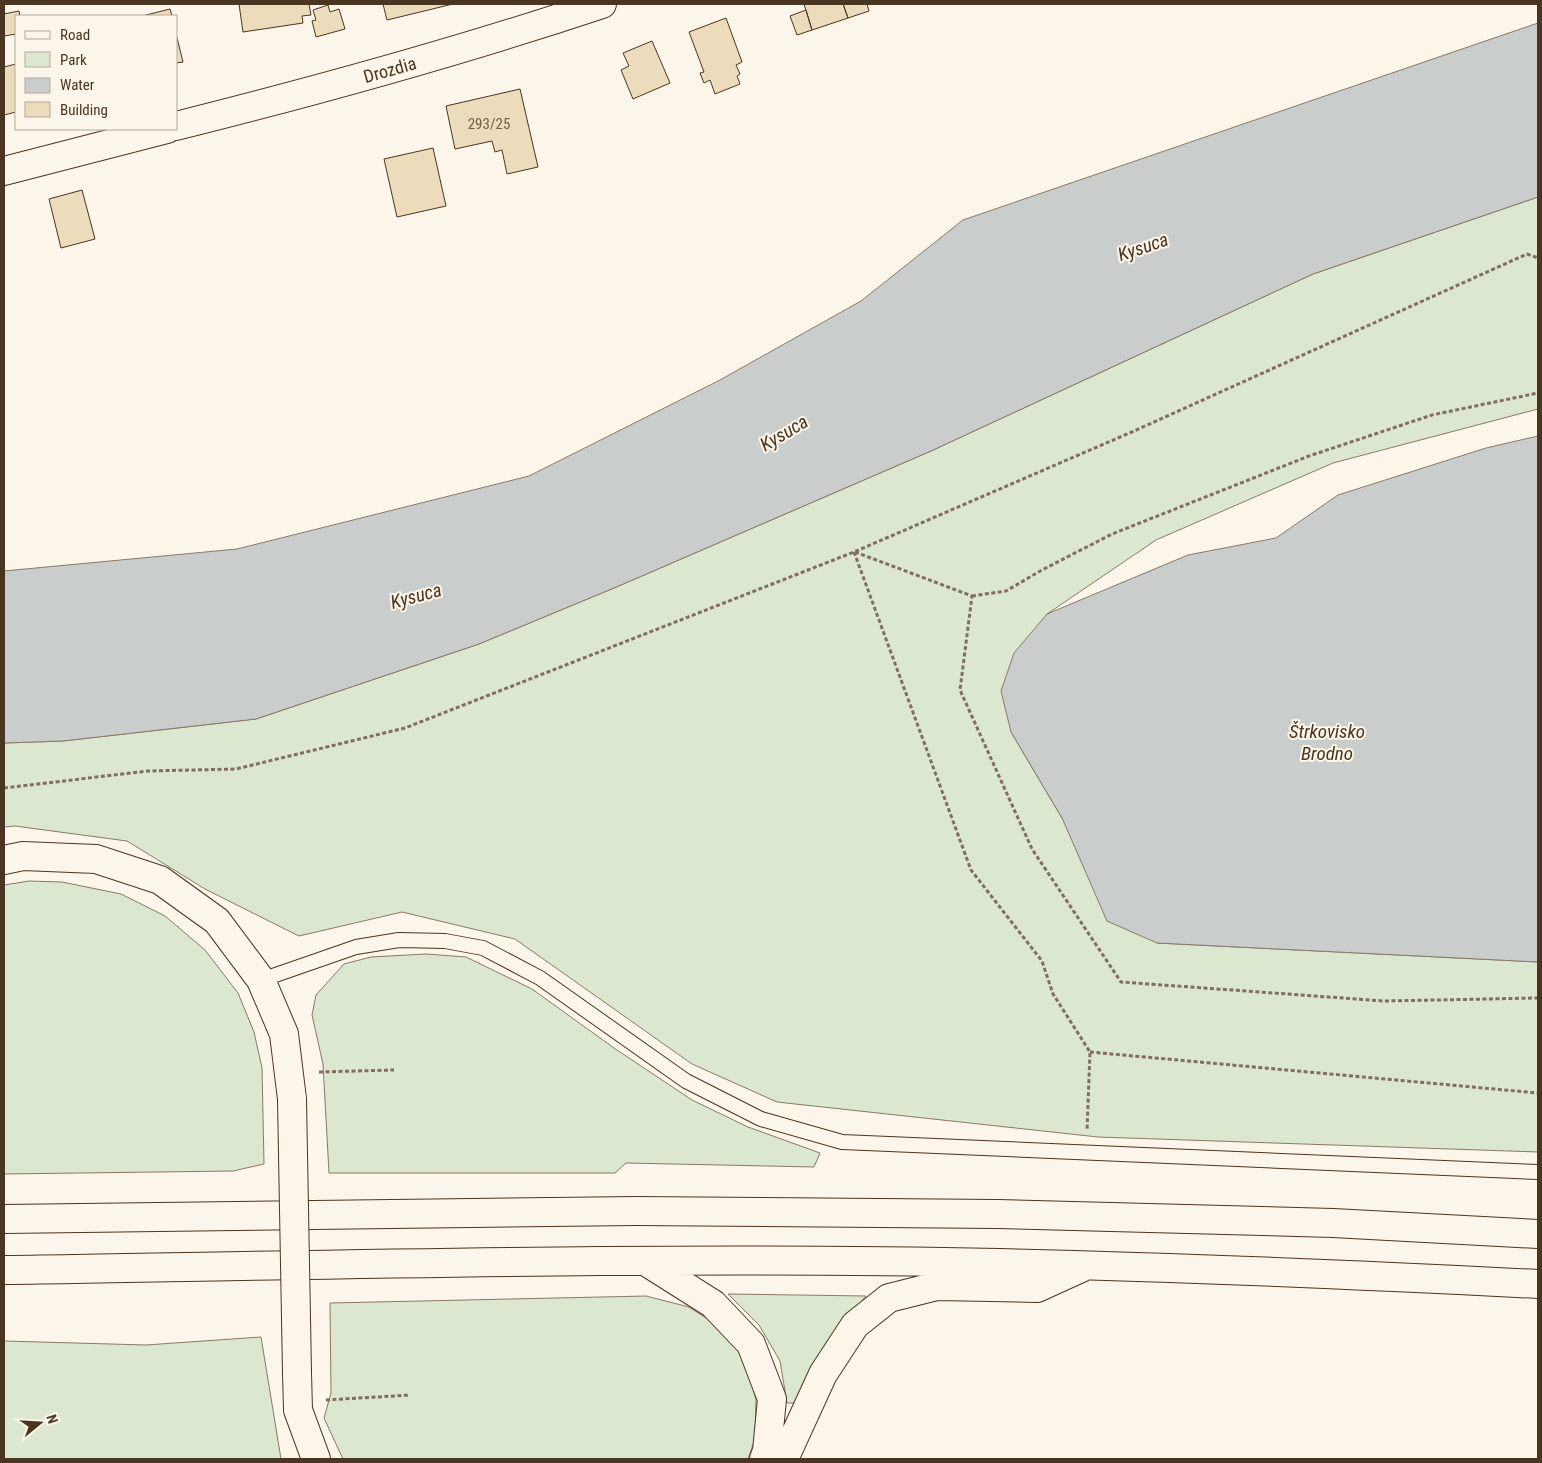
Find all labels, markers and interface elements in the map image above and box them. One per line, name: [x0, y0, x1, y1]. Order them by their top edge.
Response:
legend: [15, 15, 178, 130]
text: Road: [60, 26, 90, 44]
text: Park: [60, 51, 87, 69]
street label: Drozdia: [361, 52, 418, 87]
text: Water: [60, 76, 95, 94]
text: Building: [60, 101, 108, 119]
house number: 293/25: [468, 115, 510, 133]
water label: Kysuca: [1115, 228, 1171, 266]
water label: Kysuca: [756, 410, 812, 456]
water label: Kysuca: [388, 578, 444, 614]
water label: Štrkovisko Brodno: [1289, 720, 1365, 765]
north arrow: [15, 1398, 65, 1448]
text: N: [43, 1412, 61, 1426]

